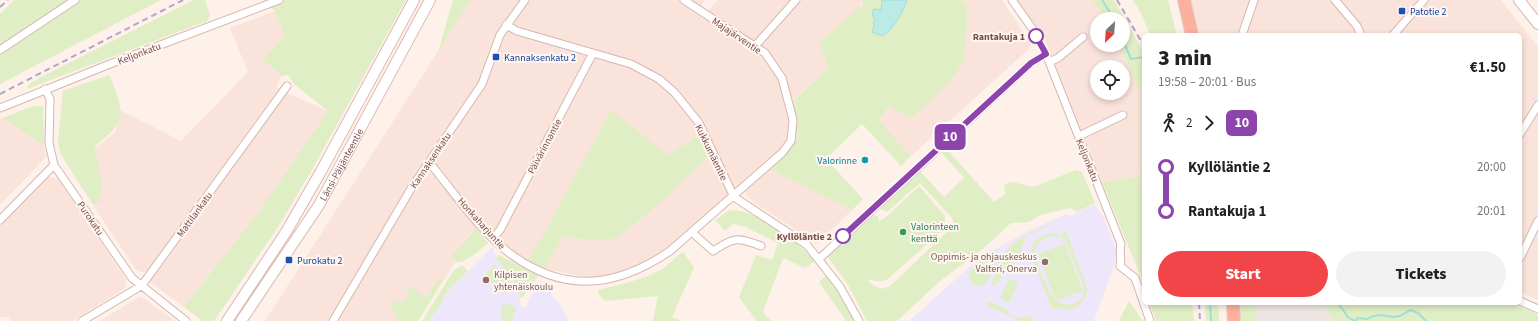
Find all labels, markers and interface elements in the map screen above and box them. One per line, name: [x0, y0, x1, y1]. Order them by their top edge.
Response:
place label: Patotie 2: [1410, 5, 1446, 19]
marker: Patotie 2: [1397, 6, 1407, 16]
north arrow: [1090, 12, 1130, 52]
map controls: [1090, 12, 1130, 100]
street label: Majajärventie: [709, 14, 764, 58]
marker: Rantakuja 1: [1028, 28, 1044, 44]
place label: Rantakuja 1: [973, 30, 1025, 44]
street label: Keljonkatu: [116, 39, 163, 69]
text: 3 min: [1158, 42, 1212, 74]
place label: Kannaksenkatu 2: [504, 51, 576, 65]
marker: Kannaksenkatu 2: [491, 52, 501, 62]
text: €1.50: [1470, 57, 1506, 78]
button: locate: [1090, 60, 1130, 100]
text: 19:58 – 20:01 · Bus: [1158, 73, 1256, 91]
icon: walk: [1158, 112, 1180, 134]
icon: forward: [1198, 112, 1220, 134]
text: 10: [1234, 113, 1249, 133]
text: 2: [1186, 114, 1192, 132]
street label: Päivärinnantie: [525, 116, 565, 176]
street label: Kukkumäentie: [691, 122, 731, 183]
line badge: 10: [932, 124, 968, 150]
street label: Länsi-Päijänteentie: [317, 126, 367, 204]
text: 10: [943, 127, 957, 147]
street label: Kannaksenkatu: [407, 130, 455, 191]
street label: Keljonkatu: [1072, 137, 1102, 184]
place label: Valorinne: [817, 154, 857, 168]
marker: Valorinne: [860, 155, 870, 165]
text: Kyllöläntie 2: [1188, 157, 1271, 178]
text: 20:00: [1477, 158, 1506, 176]
street label: Mattilankatu: [174, 189, 216, 240]
street label: Honkaharjuntie: [454, 195, 508, 253]
street label: Purokatu: [74, 199, 107, 238]
text: Rantakuja 1: [1188, 201, 1266, 222]
text: 20:01: [1477, 202, 1506, 220]
place label: Valorinteen kenttä: [911, 220, 959, 246]
marker: Valorinteen kenttä: [898, 227, 908, 237]
marker: Kyllöläntie 2: [835, 228, 851, 244]
place label: Kyllöläntie 2: [777, 230, 832, 244]
place label: Oppimis- ja ohjauskeskus Valteri, Onerva: [931, 250, 1037, 276]
button: Start: [1158, 251, 1328, 297]
button: Tickets: [1336, 251, 1506, 297]
place label: Purokatu 2: [297, 254, 342, 268]
marker: Purokatu 2: [284, 255, 294, 265]
marker: Oppimis- ja ohjauskeskus Valteri, Onerva: [1040, 257, 1050, 267]
place label: Kilpisen yhtenäiskoulu: [494, 268, 553, 294]
marker: Kilpisen yhtenäiskoulu: [481, 275, 491, 285]

